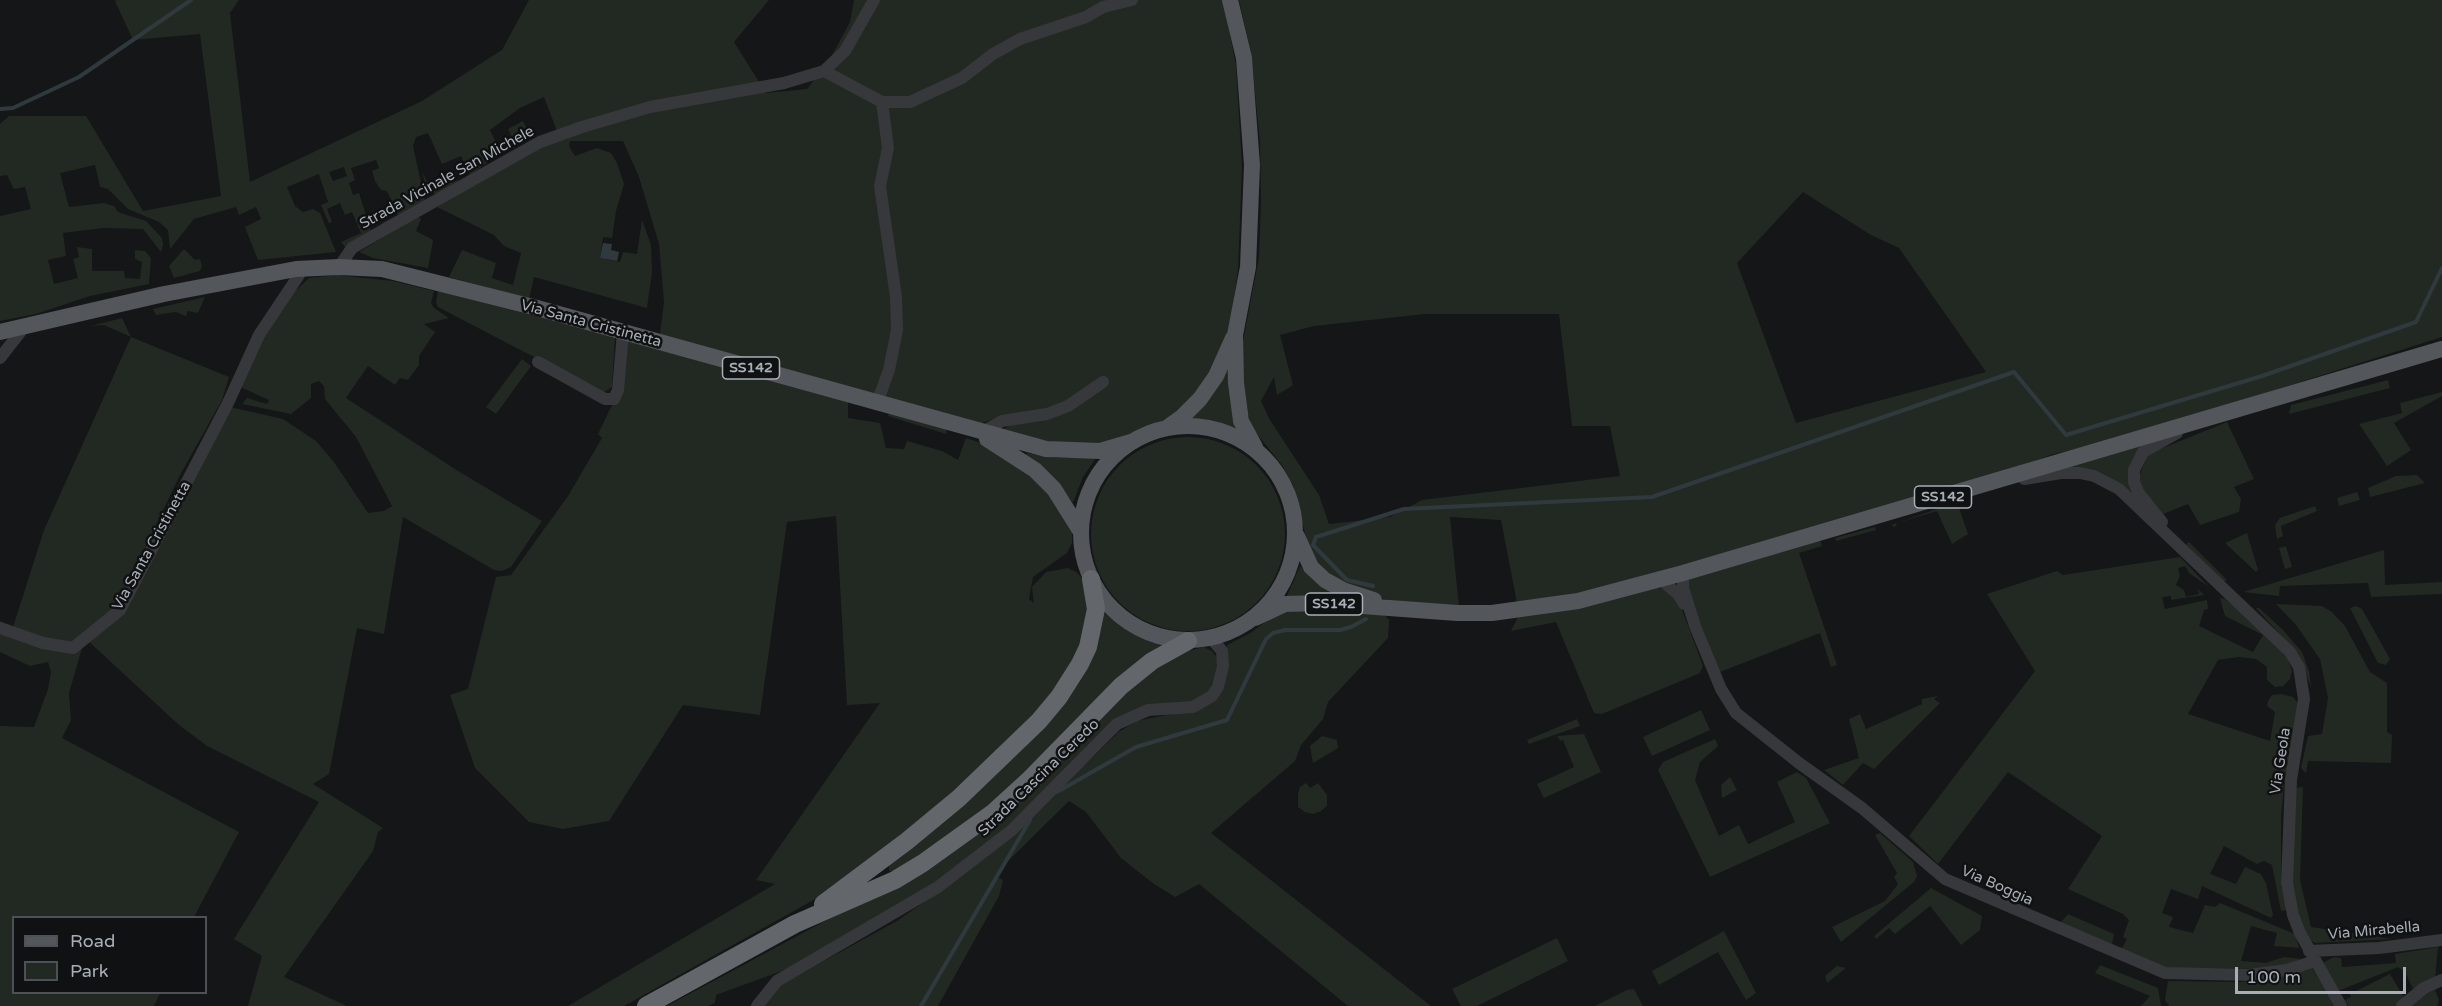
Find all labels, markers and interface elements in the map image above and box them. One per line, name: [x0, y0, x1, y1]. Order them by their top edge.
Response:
street label: Strada Vicinale San Michele: [357, 122, 537, 234]
street label: Via Santa Cristinetta: [519, 297, 663, 351]
road number: SS142: [722, 357, 780, 379]
street label: Via Santa Cristinetta: [109, 478, 195, 614]
road number: SS142: [1914, 486, 1972, 508]
road number: SS142: [1306, 593, 1362, 615]
street label: Strada Cascina Ceredo: [975, 716, 1103, 840]
street label: Via Geola: [2267, 726, 2295, 796]
street label: Via Boggia: [1958, 862, 2036, 910]
legend: [12, 916, 207, 994]
street label: Via Mirabella: [2327, 918, 2421, 944]
text: Road: [70, 930, 115, 952]
scale bar: [2238, 955, 2409, 993]
text: Park: [70, 960, 108, 982]
text: 100 m: [2246, 966, 2301, 988]

